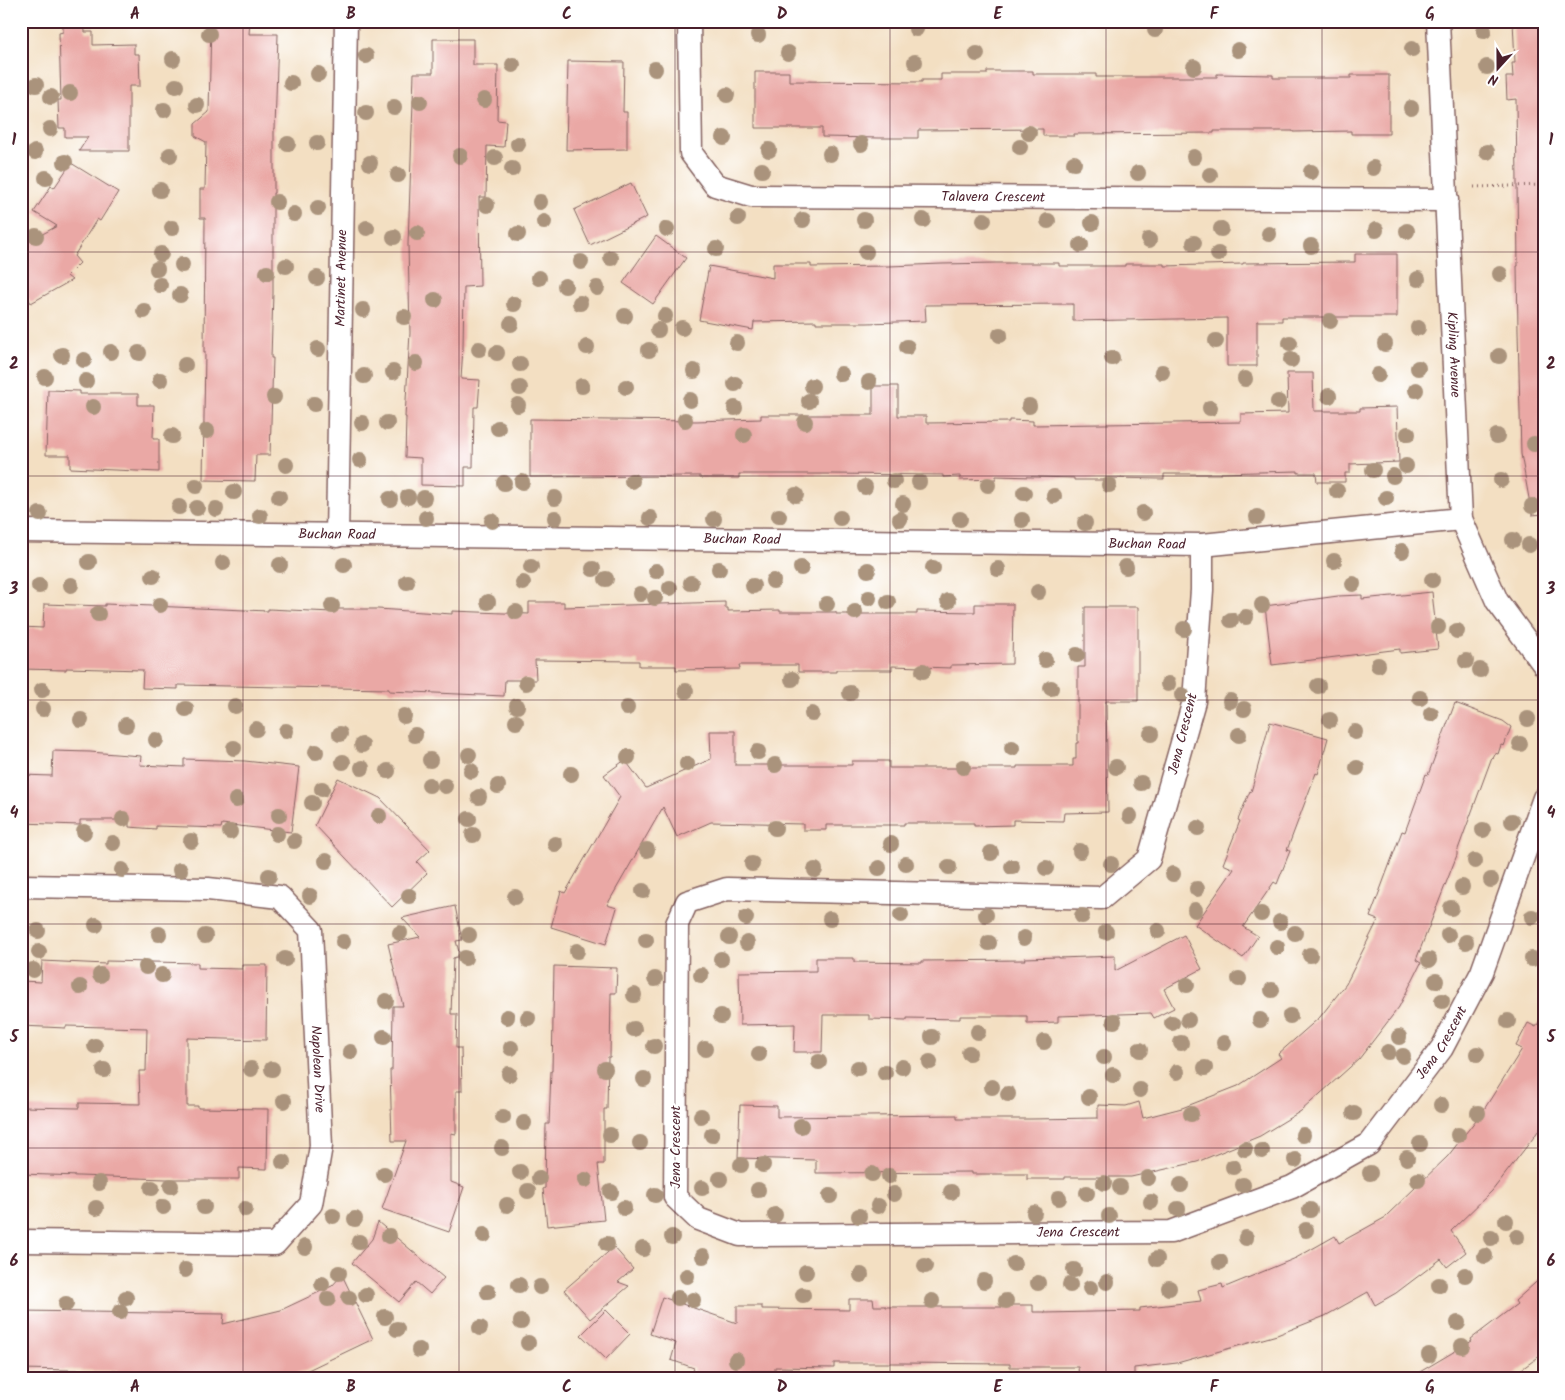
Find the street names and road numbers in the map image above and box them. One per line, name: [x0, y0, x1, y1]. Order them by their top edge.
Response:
street label: Talavera Crescent: [941, 186, 1046, 209]
street label: Martinet Avenue: [330, 229, 353, 327]
street label: Kipling Avenue: [1440, 311, 1466, 399]
street label: Buchan Road: [298, 523, 377, 546]
street label: Buchan Road: [703, 528, 782, 551]
street label: Buchan Road: [1108, 533, 1187, 556]
street label: Jena Crescent: [1162, 690, 1204, 777]
street label: Jena Crescent: [1411, 1002, 1473, 1084]
street label: Napolean Drive: [304, 1025, 330, 1114]
street label: Jena Crescent: [665, 1105, 687, 1189]
street label: Jena Crescent: [1037, 1221, 1121, 1244]

